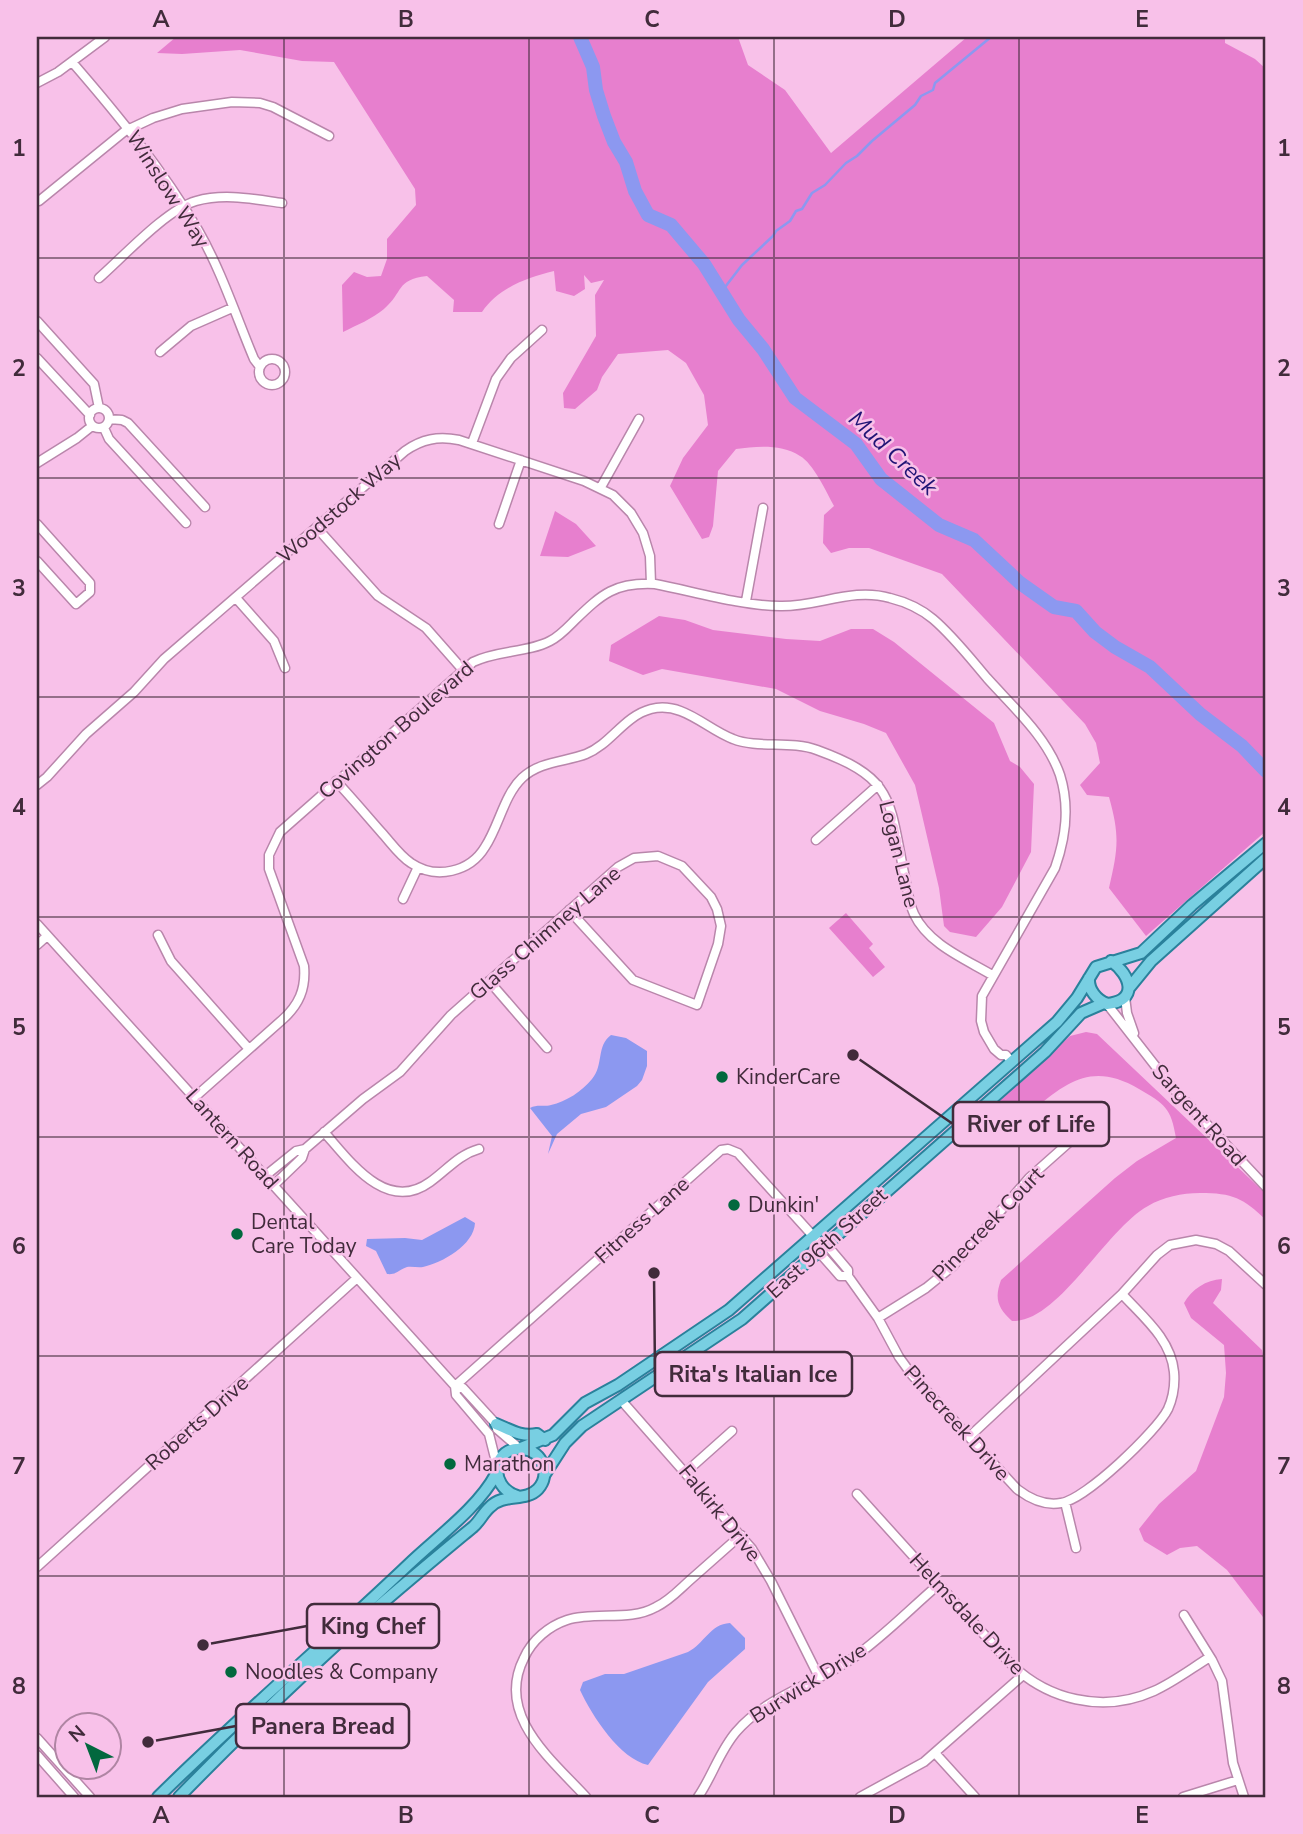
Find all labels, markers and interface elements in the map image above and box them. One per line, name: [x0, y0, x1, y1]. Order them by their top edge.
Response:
text: A: [152, 4, 170, 35]
text: B: [398, 4, 414, 35]
text: C: [644, 4, 660, 35]
text: D: [888, 4, 906, 35]
text: E: [1135, 4, 1149, 35]
street label: Winslow Way: [120, 125, 216, 253]
text: 1: [12, 133, 26, 164]
text: 1: [1277, 133, 1291, 164]
text: 2: [12, 353, 26, 384]
text: 2: [1277, 353, 1291, 384]
water label: Mud Creek: [842, 404, 945, 503]
street label: Woodstock Way: [271, 446, 407, 570]
text: 3: [12, 573, 26, 604]
text: 3: [1277, 573, 1291, 604]
street label: Covington Boulevard: [312, 655, 480, 805]
text: 4: [12, 792, 26, 823]
text: 4: [1277, 792, 1291, 823]
street label: Logan Lane: [872, 798, 926, 910]
street label: Glass Chimney Lane: [463, 859, 627, 1007]
text: 5: [12, 1012, 26, 1043]
text: 5: [1277, 1012, 1291, 1043]
street label: Sargent Road: [1146, 1058, 1252, 1172]
place label: KinderCare: [736, 1063, 840, 1091]
marker: KinderCare: [714, 1069, 730, 1085]
street label: Lantern Road: [179, 1083, 285, 1195]
callout: River of Life: [953, 1102, 1109, 1146]
text: River of Life: [967, 1109, 1095, 1140]
street label: Pinecreek Court: [926, 1160, 1050, 1287]
street label: Fitness Lane: [589, 1170, 695, 1270]
street label: East 96th Street: [761, 1181, 894, 1305]
place label: Dunkin': [748, 1191, 819, 1219]
marker: Dunkin': [726, 1197, 742, 1213]
place label: Dental Care Today: [251, 1208, 357, 1260]
marker: Dental Care Today: [229, 1226, 245, 1242]
text: 6: [12, 1231, 26, 1262]
text: 6: [1277, 1231, 1291, 1262]
callout: Rita's Italian Ice: [655, 1352, 852, 1396]
text: Rita's Italian Ice: [669, 1359, 837, 1390]
street label: Pinecreek Drive: [898, 1359, 1016, 1487]
street label: Roberts Drive: [139, 1369, 255, 1477]
place label: Marathon: [464, 1450, 555, 1478]
text: 7: [12, 1451, 26, 1482]
text: 7: [1277, 1451, 1291, 1482]
marker: Marathon: [442, 1456, 458, 1472]
street label: Falkirk Drive: [672, 1459, 768, 1567]
street label: Helmsdale Drive: [903, 1547, 1031, 1681]
callout: King Chef: [307, 1604, 439, 1648]
text: King Chef: [321, 1611, 426, 1642]
street label: Burwick Drive: [745, 1636, 871, 1730]
place label: Noodles & Company: [245, 1658, 438, 1686]
marker: Noodles & Company: [223, 1664, 239, 1680]
text: 8: [12, 1671, 26, 1702]
text: 8: [1277, 1671, 1291, 1702]
callout: Panera Bread: [236, 1704, 409, 1748]
text: Panera Bread: [251, 1711, 395, 1742]
north arrow: [52, 1712, 122, 1782]
text: N: [63, 1720, 91, 1749]
text: A: [152, 1800, 170, 1831]
text: B: [398, 1800, 414, 1831]
text: C: [644, 1800, 660, 1831]
text: D: [888, 1800, 906, 1831]
text: E: [1135, 1800, 1149, 1831]

